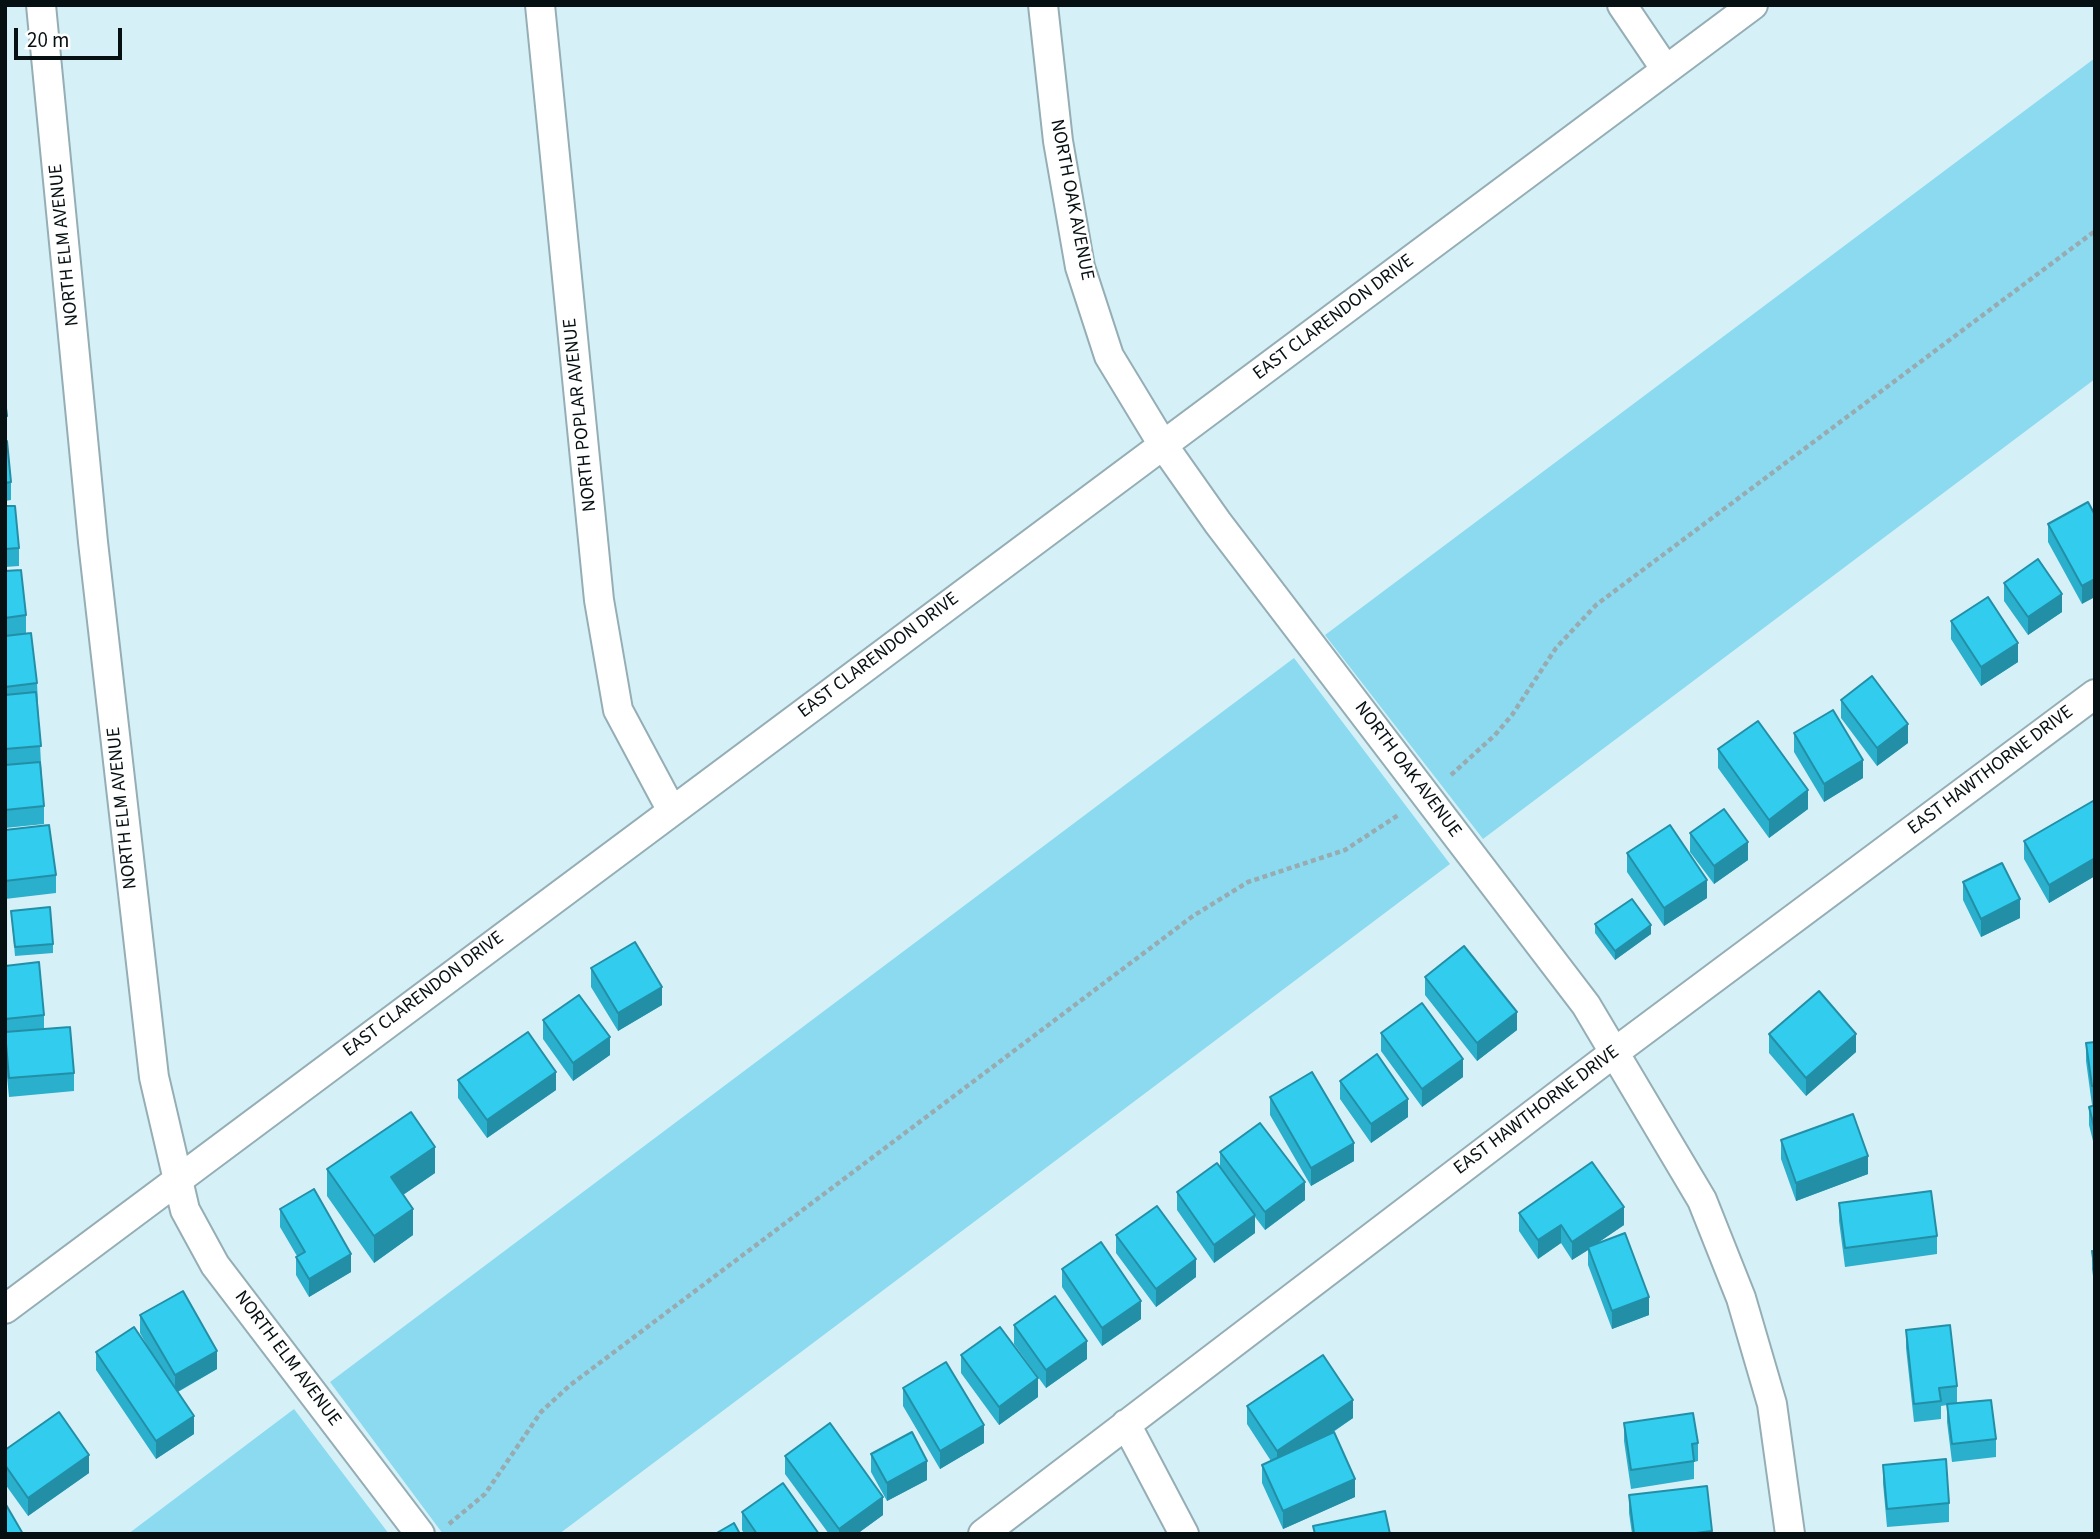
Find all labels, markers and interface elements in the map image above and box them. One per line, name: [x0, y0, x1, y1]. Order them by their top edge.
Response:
scale bar: [18, 14, 126, 58]
text: 20 m: [27, 25, 69, 55]
street label: NORTH OAK AVENUE: [1044, 117, 1098, 283]
street label: NORTH ELM AVENUE: [45, 163, 85, 327]
street label: EAST CLARENDON DRIVE: [1249, 250, 1419, 386]
street label: NORTH POPLAR AVENUE: [559, 317, 603, 513]
street label: EAST CLARENDON DRIVE: [794, 588, 964, 724]
street label: NORTH OAK AVENUE: [1349, 698, 1465, 842]
street label: EAST HAWTHORNE DRIVE: [1904, 701, 2078, 841]
street label: NORTH ELM AVENUE: [103, 726, 143, 890]
street label: EAST CLARENDON DRIVE: [339, 927, 509, 1063]
street label: EAST HAWTHORNE DRIVE: [1450, 1041, 1624, 1181]
street label: NORTH ELM AVENUE: [229, 1287, 345, 1431]

